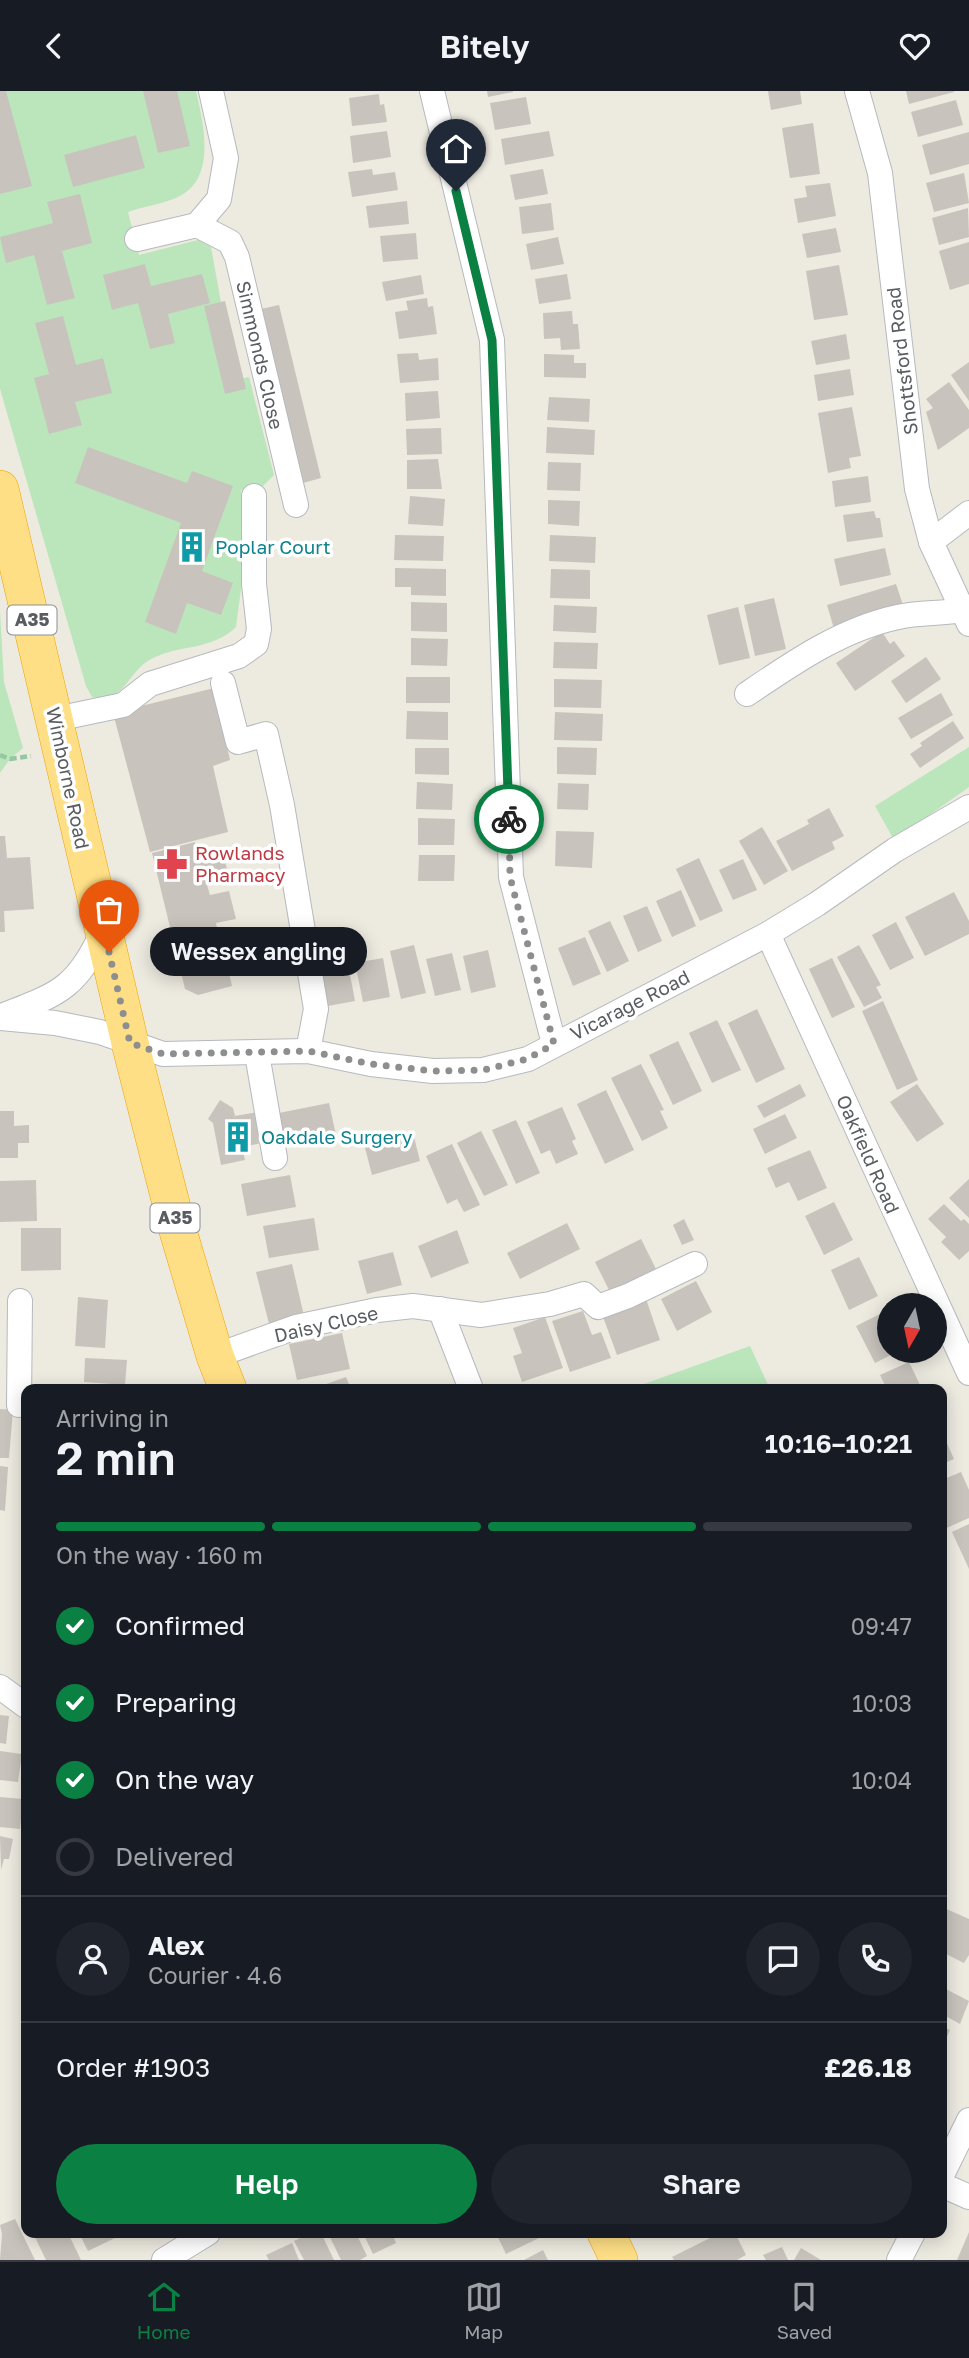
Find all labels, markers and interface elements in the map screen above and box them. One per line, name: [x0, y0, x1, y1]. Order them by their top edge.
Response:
icon: back: [35, 27, 73, 65]
text: Bitely: [439, 27, 530, 65]
icon: heart: [896, 27, 934, 65]
pin: [426, 119, 486, 191]
icon: home: [437, 130, 475, 168]
street label: Simmonds Close: [232, 278, 289, 431]
street label: Shottsford Road: [881, 286, 922, 436]
building icon: Poplar Court: [175, 530, 209, 564]
place label: Poplar Court: [215, 535, 331, 558]
road number: A35: [7, 605, 56, 635]
street label: Wimborne Road: [42, 705, 95, 851]
courier: [474, 784, 544, 854]
icon: bike: [490, 800, 528, 838]
place label: Rowlands Pharmacy: [195, 841, 286, 886]
pharmacy icon: Rowlands Pharmacy: [155, 847, 189, 881]
pin: [79, 880, 139, 952]
icon: bag: [90, 891, 128, 929]
callout: Wessex angling: [151, 927, 368, 977]
text: Wessex angling: [171, 937, 346, 965]
street label: Vicarage Road: [566, 965, 693, 1045]
street label: Oakfield Road: [832, 1091, 905, 1217]
building icon: Oakdale Surgery: [221, 1120, 255, 1154]
place label: Oakdale Surgery: [261, 1125, 413, 1148]
road number: A35: [150, 1203, 200, 1233]
north arrow: [877, 1293, 947, 1363]
map controls: [877, 1293, 947, 1363]
street label: Daisy Close: [272, 1300, 380, 1347]
text: Arriving in: [56, 1404, 169, 1432]
text: 10:16–10:21: [765, 1428, 912, 1459]
text: 2 min: [56, 1430, 176, 1485]
text: On the way · 160 m: [56, 1541, 263, 1569]
icon: check: [56, 1607, 94, 1645]
text: Confirmed: [115, 1610, 245, 1641]
text: 09:47: [851, 1612, 912, 1640]
icon: check: [56, 1684, 94, 1722]
text: Preparing: [115, 1687, 237, 1718]
text: 10:03: [852, 1689, 912, 1717]
icon: check: [56, 1761, 94, 1799]
text: On the way: [115, 1764, 254, 1795]
text: 10:04: [851, 1766, 912, 1794]
text: Delivered: [115, 1841, 234, 1872]
button: person: [56, 1922, 130, 1996]
button: chat: [746, 1922, 820, 1996]
button: phone: [838, 1922, 912, 1996]
text: Alex: [148, 1930, 205, 1961]
text: Courier · 4.6: [148, 1961, 282, 1989]
text: Order #1903: [56, 2052, 210, 2083]
text: £26.18: [824, 2052, 912, 2083]
button: Help: [56, 2144, 477, 2224]
button: Share: [491, 2144, 912, 2224]
tab: Home: [137, 2278, 191, 2343]
tab: Map: [464, 2278, 503, 2343]
tab: Saved: [777, 2278, 832, 2343]

